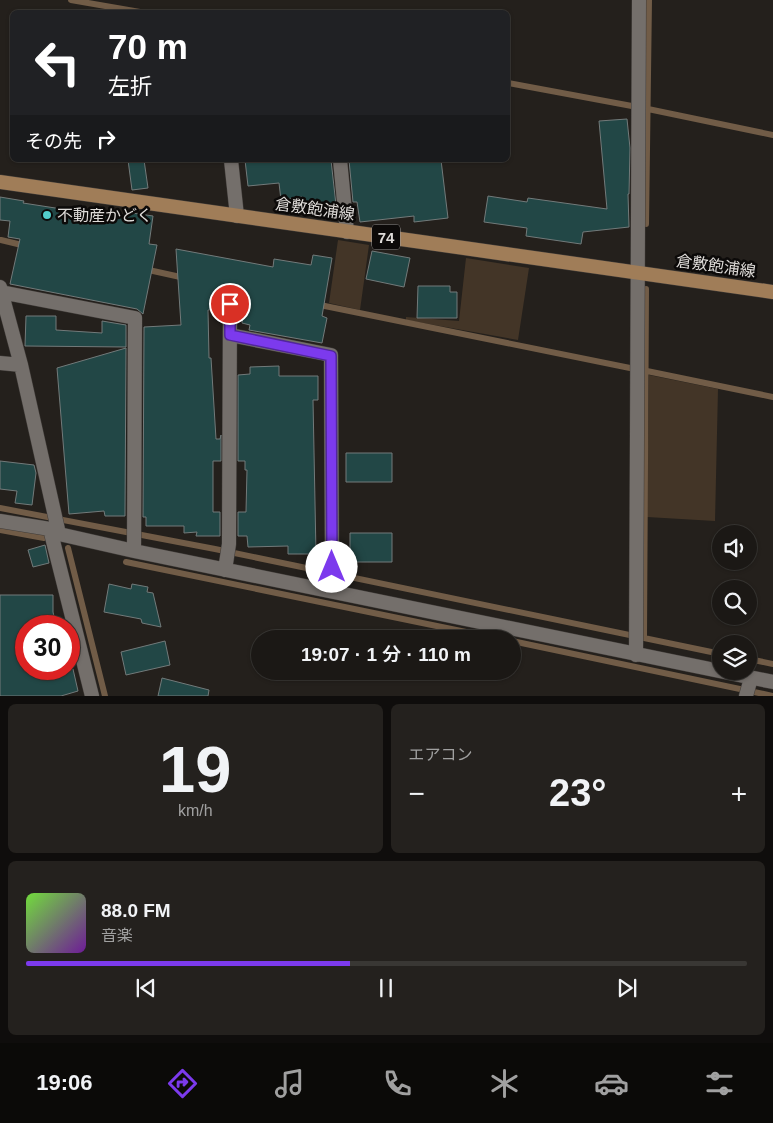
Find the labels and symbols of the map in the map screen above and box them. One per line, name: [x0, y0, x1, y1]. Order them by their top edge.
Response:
street label: 倉敷飽浦線: [274, 195, 356, 223]
place label: 不動産かどく: [57, 207, 153, 224]
marker: 不動産かどく: [41, 209, 53, 221]
road number: 74: [372, 224, 400, 250]
street label: 倉敷飽浦線: [675, 252, 757, 280]
pin: [209, 283, 251, 325]
position arrow: [305, 540, 357, 592]
speed limit sign: 30: [15, 615, 80, 680]

